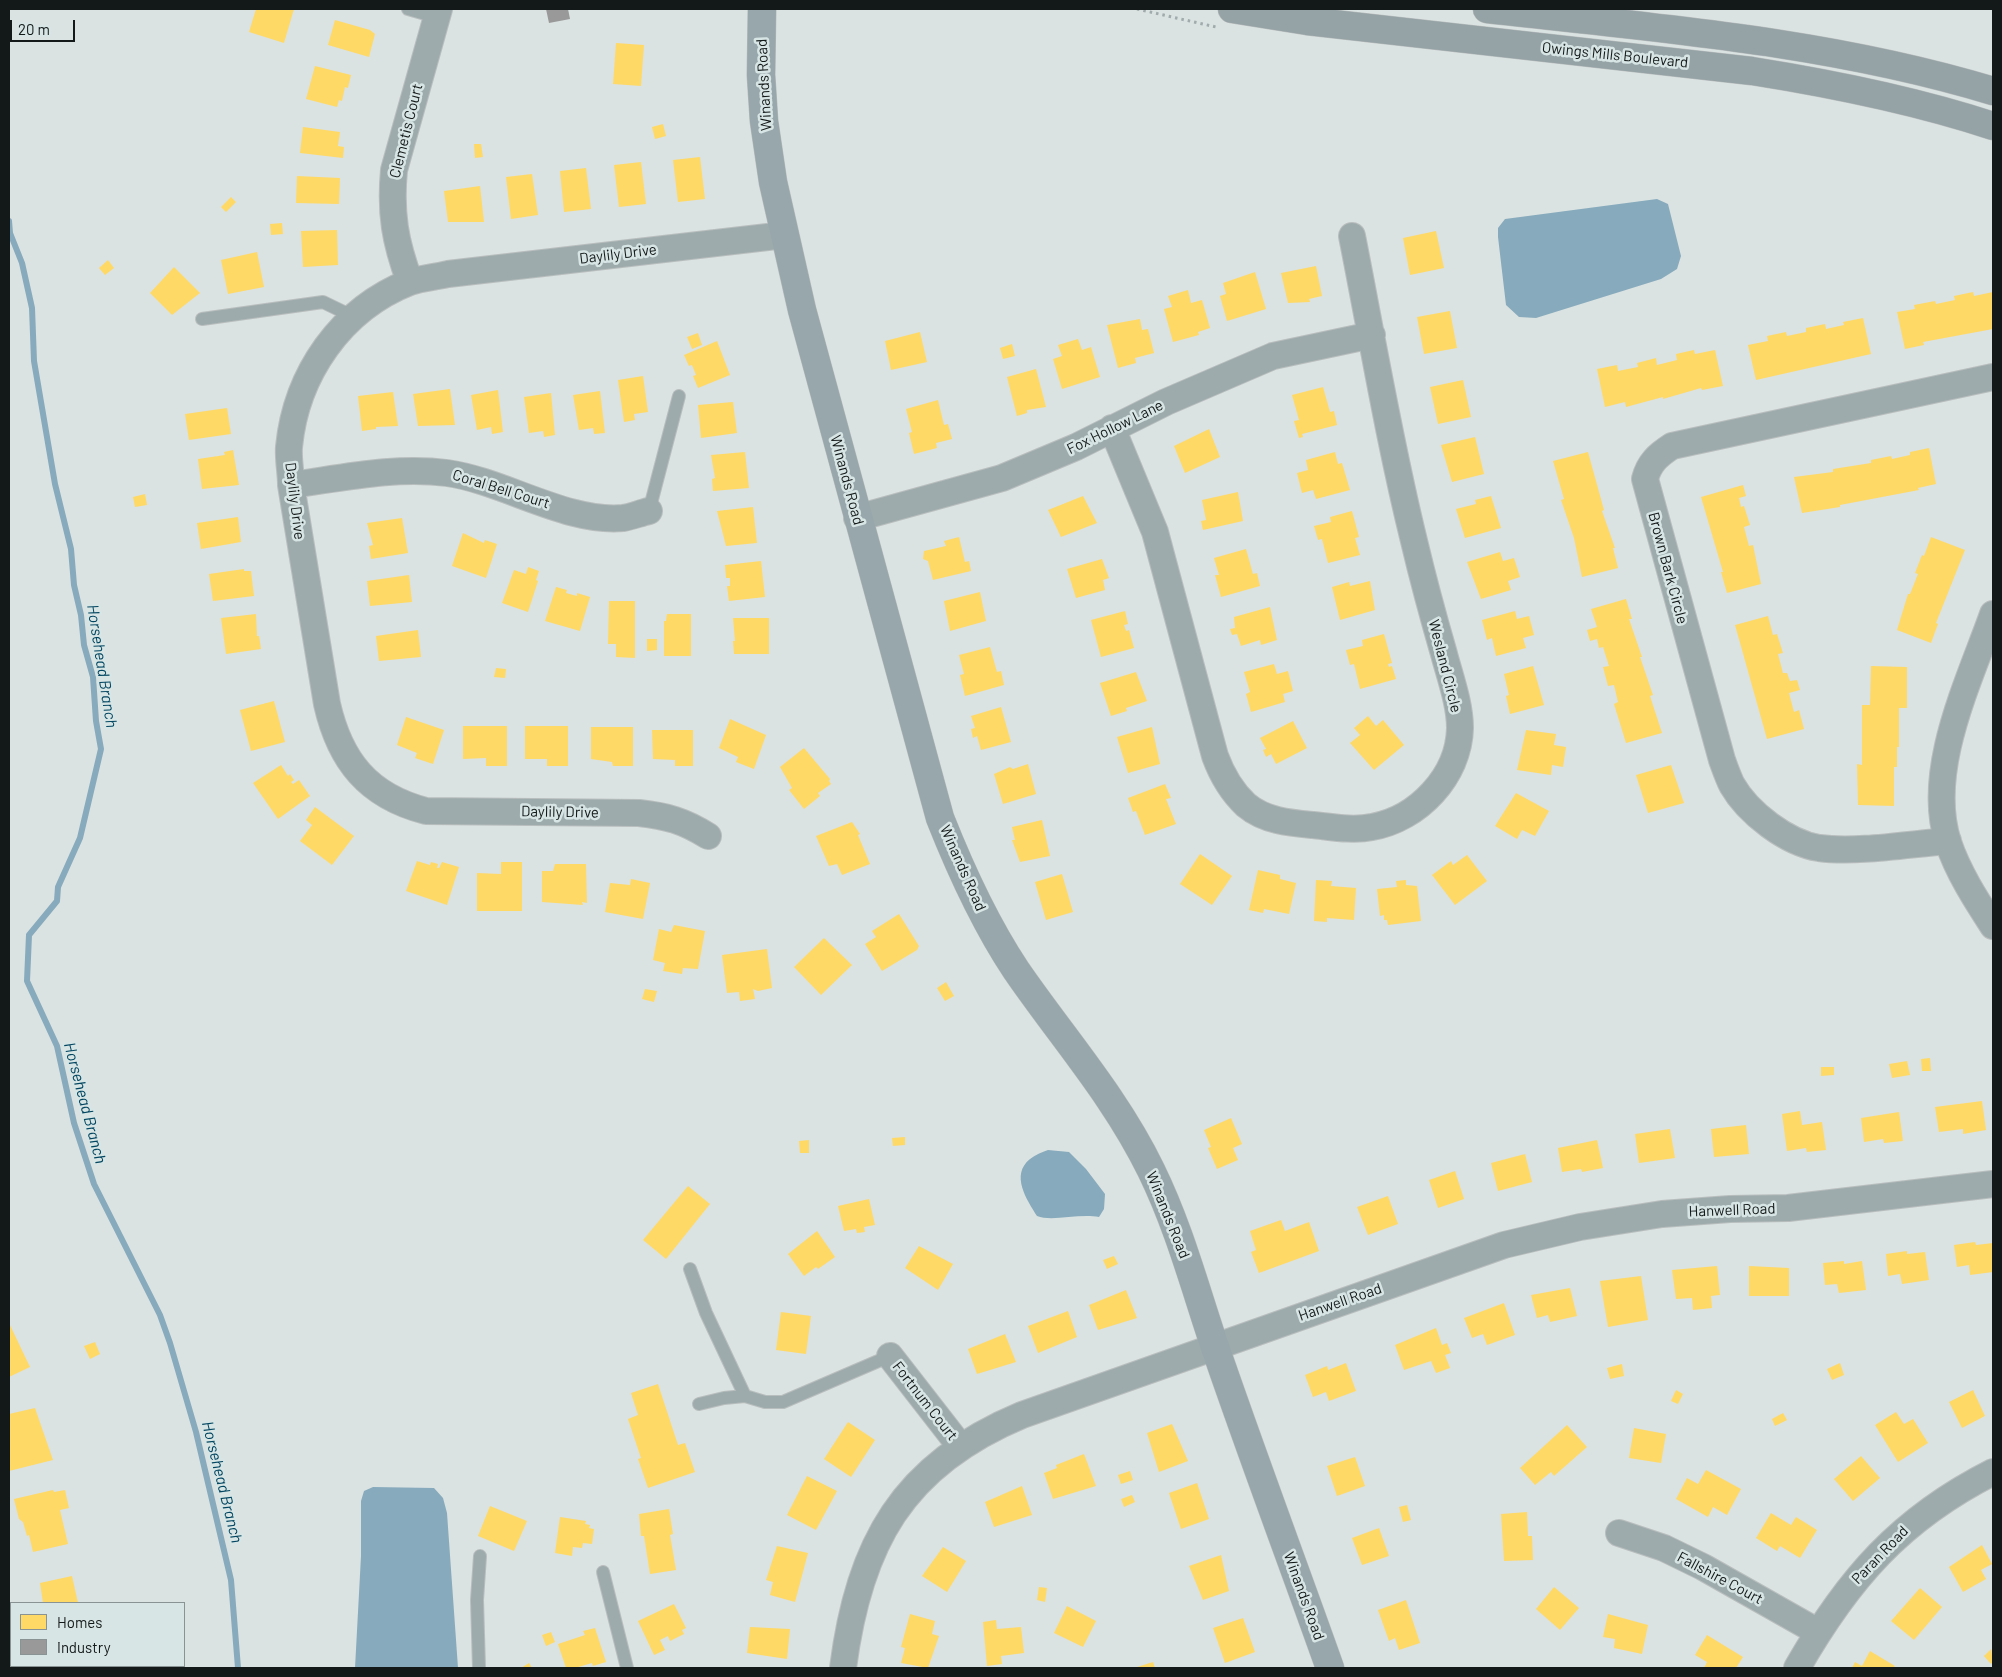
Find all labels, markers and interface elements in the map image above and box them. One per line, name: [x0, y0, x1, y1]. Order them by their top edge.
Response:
scale bar: [12, 10, 78, 42]
text: 20 m: [18, 20, 50, 38]
street label: Winands Road: [753, 38, 775, 132]
street label: Owings Mills Boulevard: [1541, 38, 1689, 72]
street label: Clemetis Court: [386, 82, 426, 180]
street label: Daylily Drive: [578, 240, 658, 268]
street label: Fox Hollow Lane: [1064, 396, 1166, 458]
street label: Winands Road: [826, 433, 868, 527]
street label: Daylily Drive: [281, 461, 309, 541]
street label: Coral Bell Court: [450, 466, 552, 512]
street label: Brown Bark Circle: [1644, 510, 1692, 626]
water label: Horsehead Branch: [83, 603, 121, 729]
street label: Wesland Circle: [1425, 618, 1465, 714]
street label: Daylily Drive: [521, 802, 599, 822]
street label: Winands Road: [936, 822, 990, 914]
water label: Horsehead Branch: [60, 1040, 110, 1166]
street label: Winands Road: [1142, 1169, 1194, 1261]
street label: Hanwell Road: [1688, 1199, 1776, 1221]
street label: Hanwell Road: [1296, 1279, 1384, 1325]
street label: Fortnum Court: [889, 1358, 961, 1444]
water label: Horsehead Branch: [198, 1419, 246, 1545]
street label: Paran Road: [1848, 1522, 1912, 1588]
street label: Fallshire Court: [1674, 1548, 1766, 1608]
street label: Winands Road: [1280, 1550, 1328, 1642]
legend: [10, 1602, 185, 1667]
text: Homes: [57, 1613, 102, 1631]
text: Industry: [57, 1638, 111, 1656]

